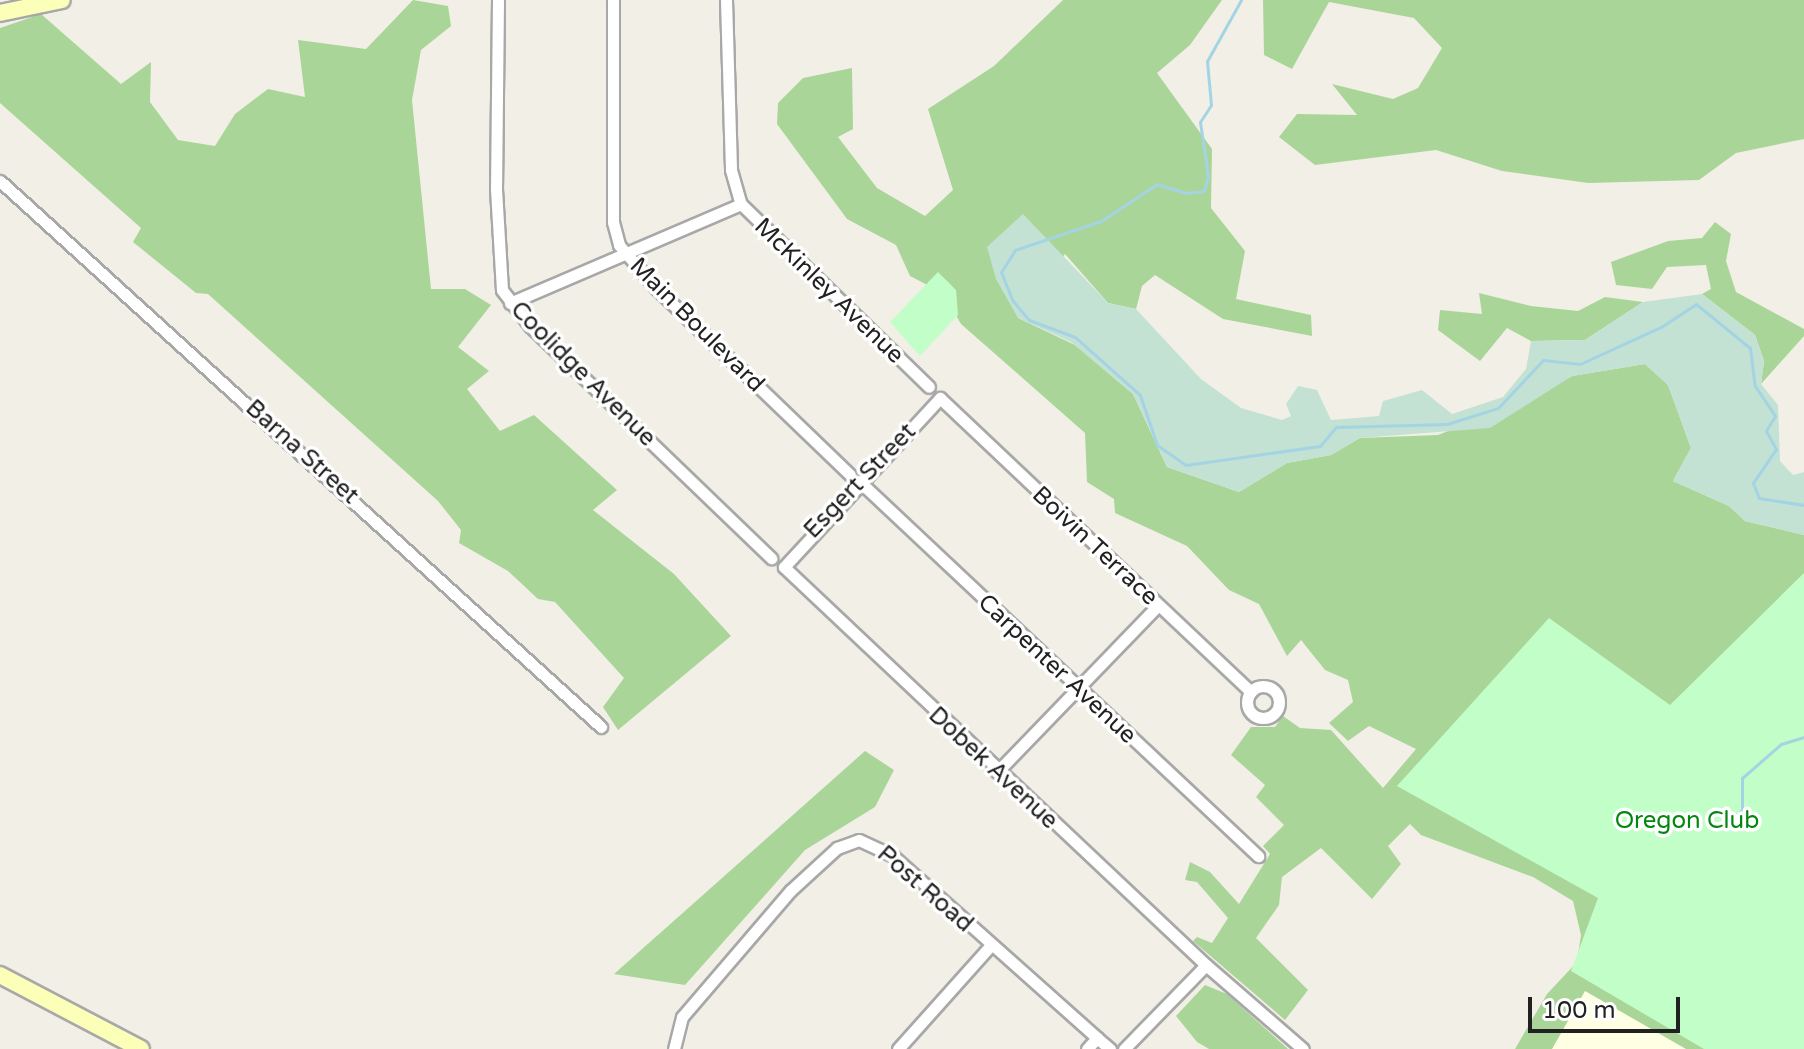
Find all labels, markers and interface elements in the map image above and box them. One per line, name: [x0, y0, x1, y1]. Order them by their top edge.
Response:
street label: McKinley Avenue: [748, 212, 910, 370]
street label: Main Boulevard: [624, 252, 770, 398]
street label: Coolidge Avenue: [504, 295, 662, 453]
street label: Barna Street: [240, 394, 364, 510]
street label: Esgert Street: [798, 418, 922, 544]
street label: Boivin Terrace: [1026, 480, 1164, 612]
street label: Carpenter Avenue: [972, 588, 1142, 750]
street label: Dobek Avenue: [922, 701, 1064, 835]
park label: Oregon Club: [1615, 807, 1759, 835]
street label: Post Road: [871, 840, 979, 938]
scale bar: [1532, 981, 1684, 1031]
text: 100 m: [1542, 996, 1616, 1025]

